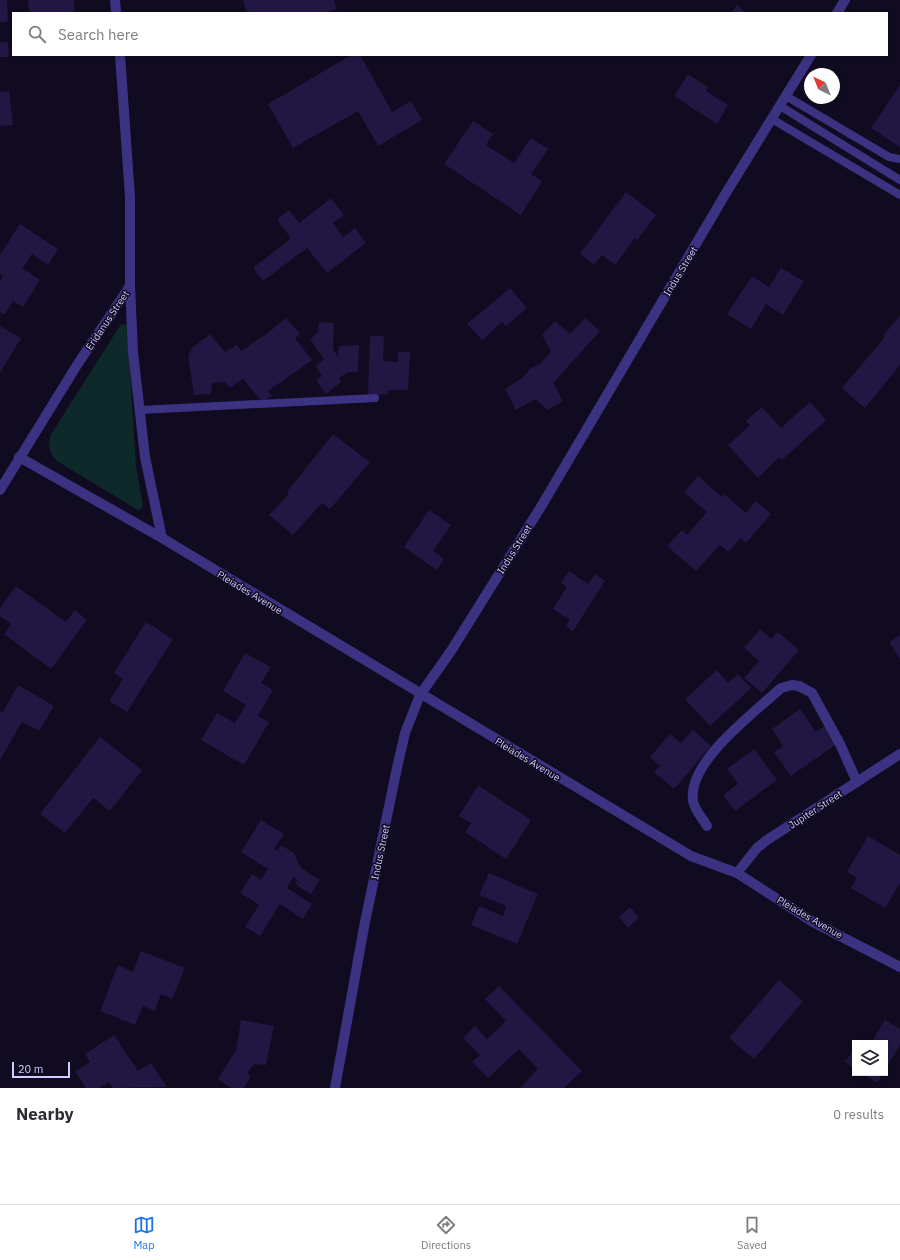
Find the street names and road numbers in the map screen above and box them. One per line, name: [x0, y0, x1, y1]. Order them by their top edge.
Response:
street label: Indus Street: [660, 244, 701, 299]
street label: Eridanus Street: [83, 288, 132, 353]
street label: Indus Street: [494, 522, 535, 576]
street label: Pleiades Avenue: [215, 568, 285, 617]
street label: Pleiades Avenue: [493, 735, 563, 784]
street label: Jupiter Street: [786, 787, 845, 832]
street label: Indus Street: [368, 823, 393, 881]
street label: Pleiades Avenue: [774, 893, 845, 942]

